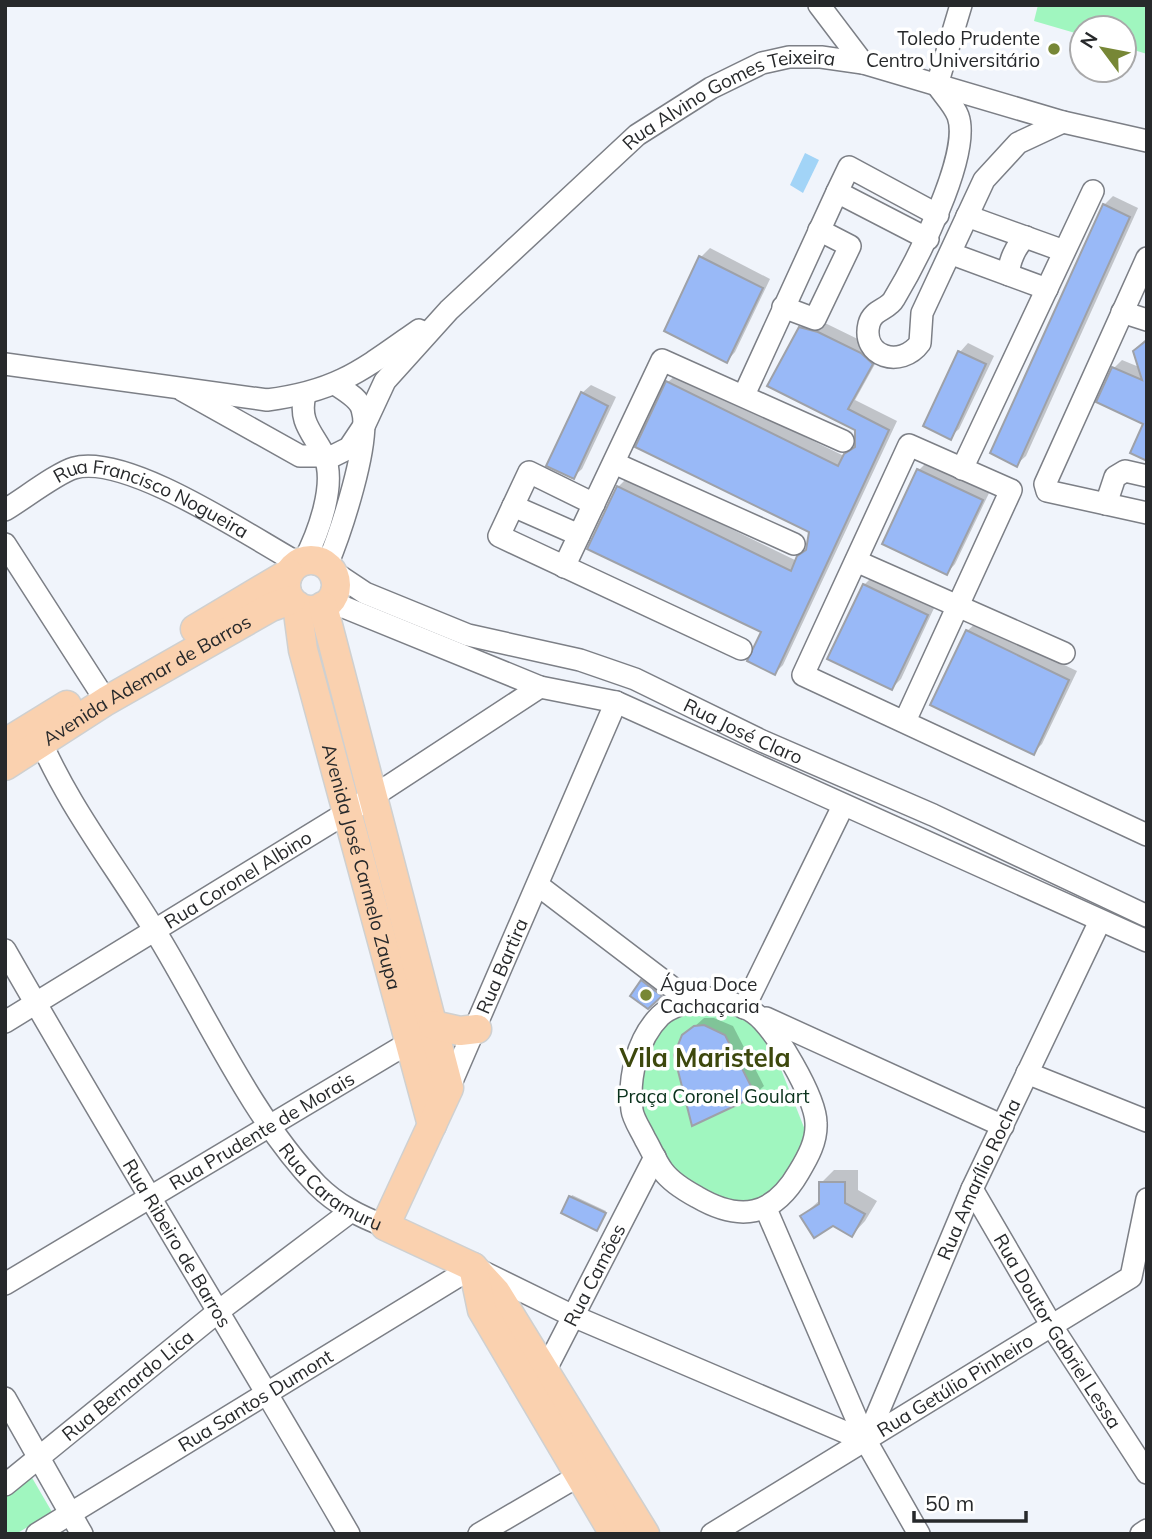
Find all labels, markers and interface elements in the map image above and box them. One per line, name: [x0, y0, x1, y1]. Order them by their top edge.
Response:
north arrow: [1068, 14, 1138, 84]
place label: Toledo Prudente Centro Universitário: [866, 26, 1040, 72]
text: N: [1075, 28, 1103, 52]
marker: Toledo Prudente Centro Universitário: [1046, 41, 1062, 57]
street label: Rua Alvino Gomes Teixeira: [617, 45, 837, 155]
street label: Rua Francisco Nogueira: [49, 454, 253, 543]
street label: Avenida Ademar de Barros: [38, 609, 255, 751]
street label: Rua José Claro: [680, 693, 807, 769]
street label: Avenida José Carmelo Zaupa: [317, 741, 407, 992]
street label: Rua Coronel Albino: [160, 825, 316, 934]
street label: Rua Bartira: [471, 915, 533, 1017]
place label: Água Doce Cachaçaria: [660, 972, 760, 1018]
marker: Água Doce Cachaçaria: [638, 987, 654, 1003]
district label: Vila Maristela: [618, 1041, 791, 1074]
street label: Rua Prudente de Morais: [165, 1066, 359, 1195]
park label: Praça Coronel Goulart: [616, 1084, 810, 1108]
street label: Rua Amarílio Rocha: [932, 1094, 1026, 1264]
street label: Rua Caramuru: [274, 1138, 386, 1236]
street label: Rua Ribeiro de Barros: [118, 1154, 237, 1332]
street label: Rua Camões: [558, 1220, 631, 1330]
street label: Rua Doutor Gabriel Lessa: [989, 1229, 1127, 1433]
street label: Rua Bernardo Lica: [57, 1325, 198, 1446]
street label: Rua Getúlio Pinheiro: [872, 1328, 1037, 1442]
street label: Rua Santos Dumont: [173, 1344, 337, 1457]
scale bar: [914, 1480, 1026, 1524]
text: 50 m: [925, 1490, 974, 1516]

